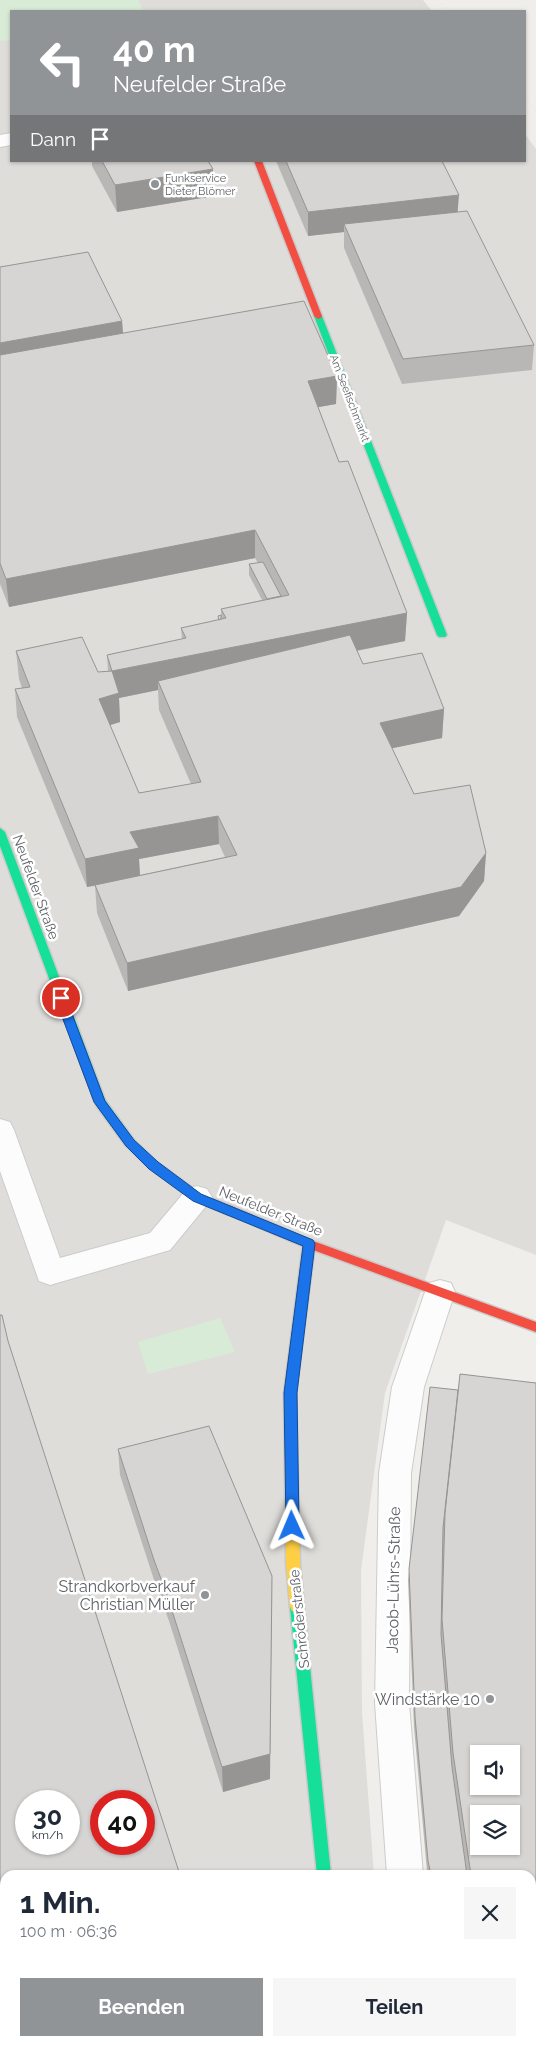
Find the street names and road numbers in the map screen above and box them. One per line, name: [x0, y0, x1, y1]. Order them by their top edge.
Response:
street label: Am Seefischmarkt: [327, 353, 372, 444]
street label: Neufelder Straße: [10, 832, 62, 942]
street label: Neufelder Straße: [217, 1183, 325, 1239]
street label: Jacob-Lührs-Straße: [383, 1506, 404, 1654]
street label: Schröderstraße: [286, 1569, 312, 1669]

